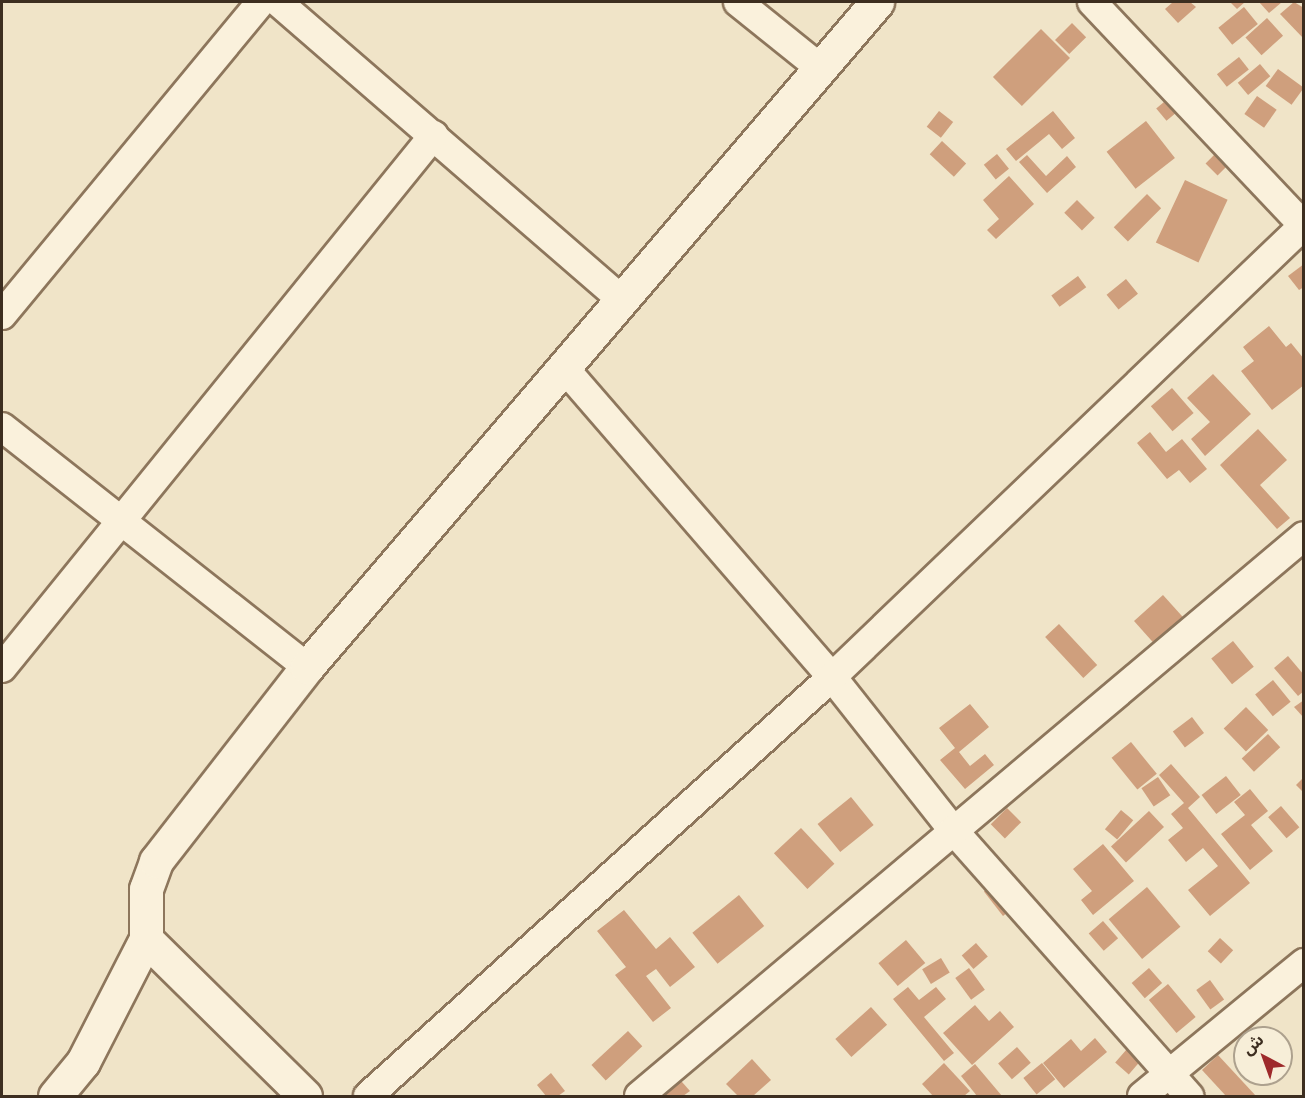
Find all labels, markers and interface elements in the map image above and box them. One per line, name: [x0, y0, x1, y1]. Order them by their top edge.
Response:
north arrow: [1233, 1026, 1293, 1086]
text: ش: [1238, 1029, 1267, 1059]

